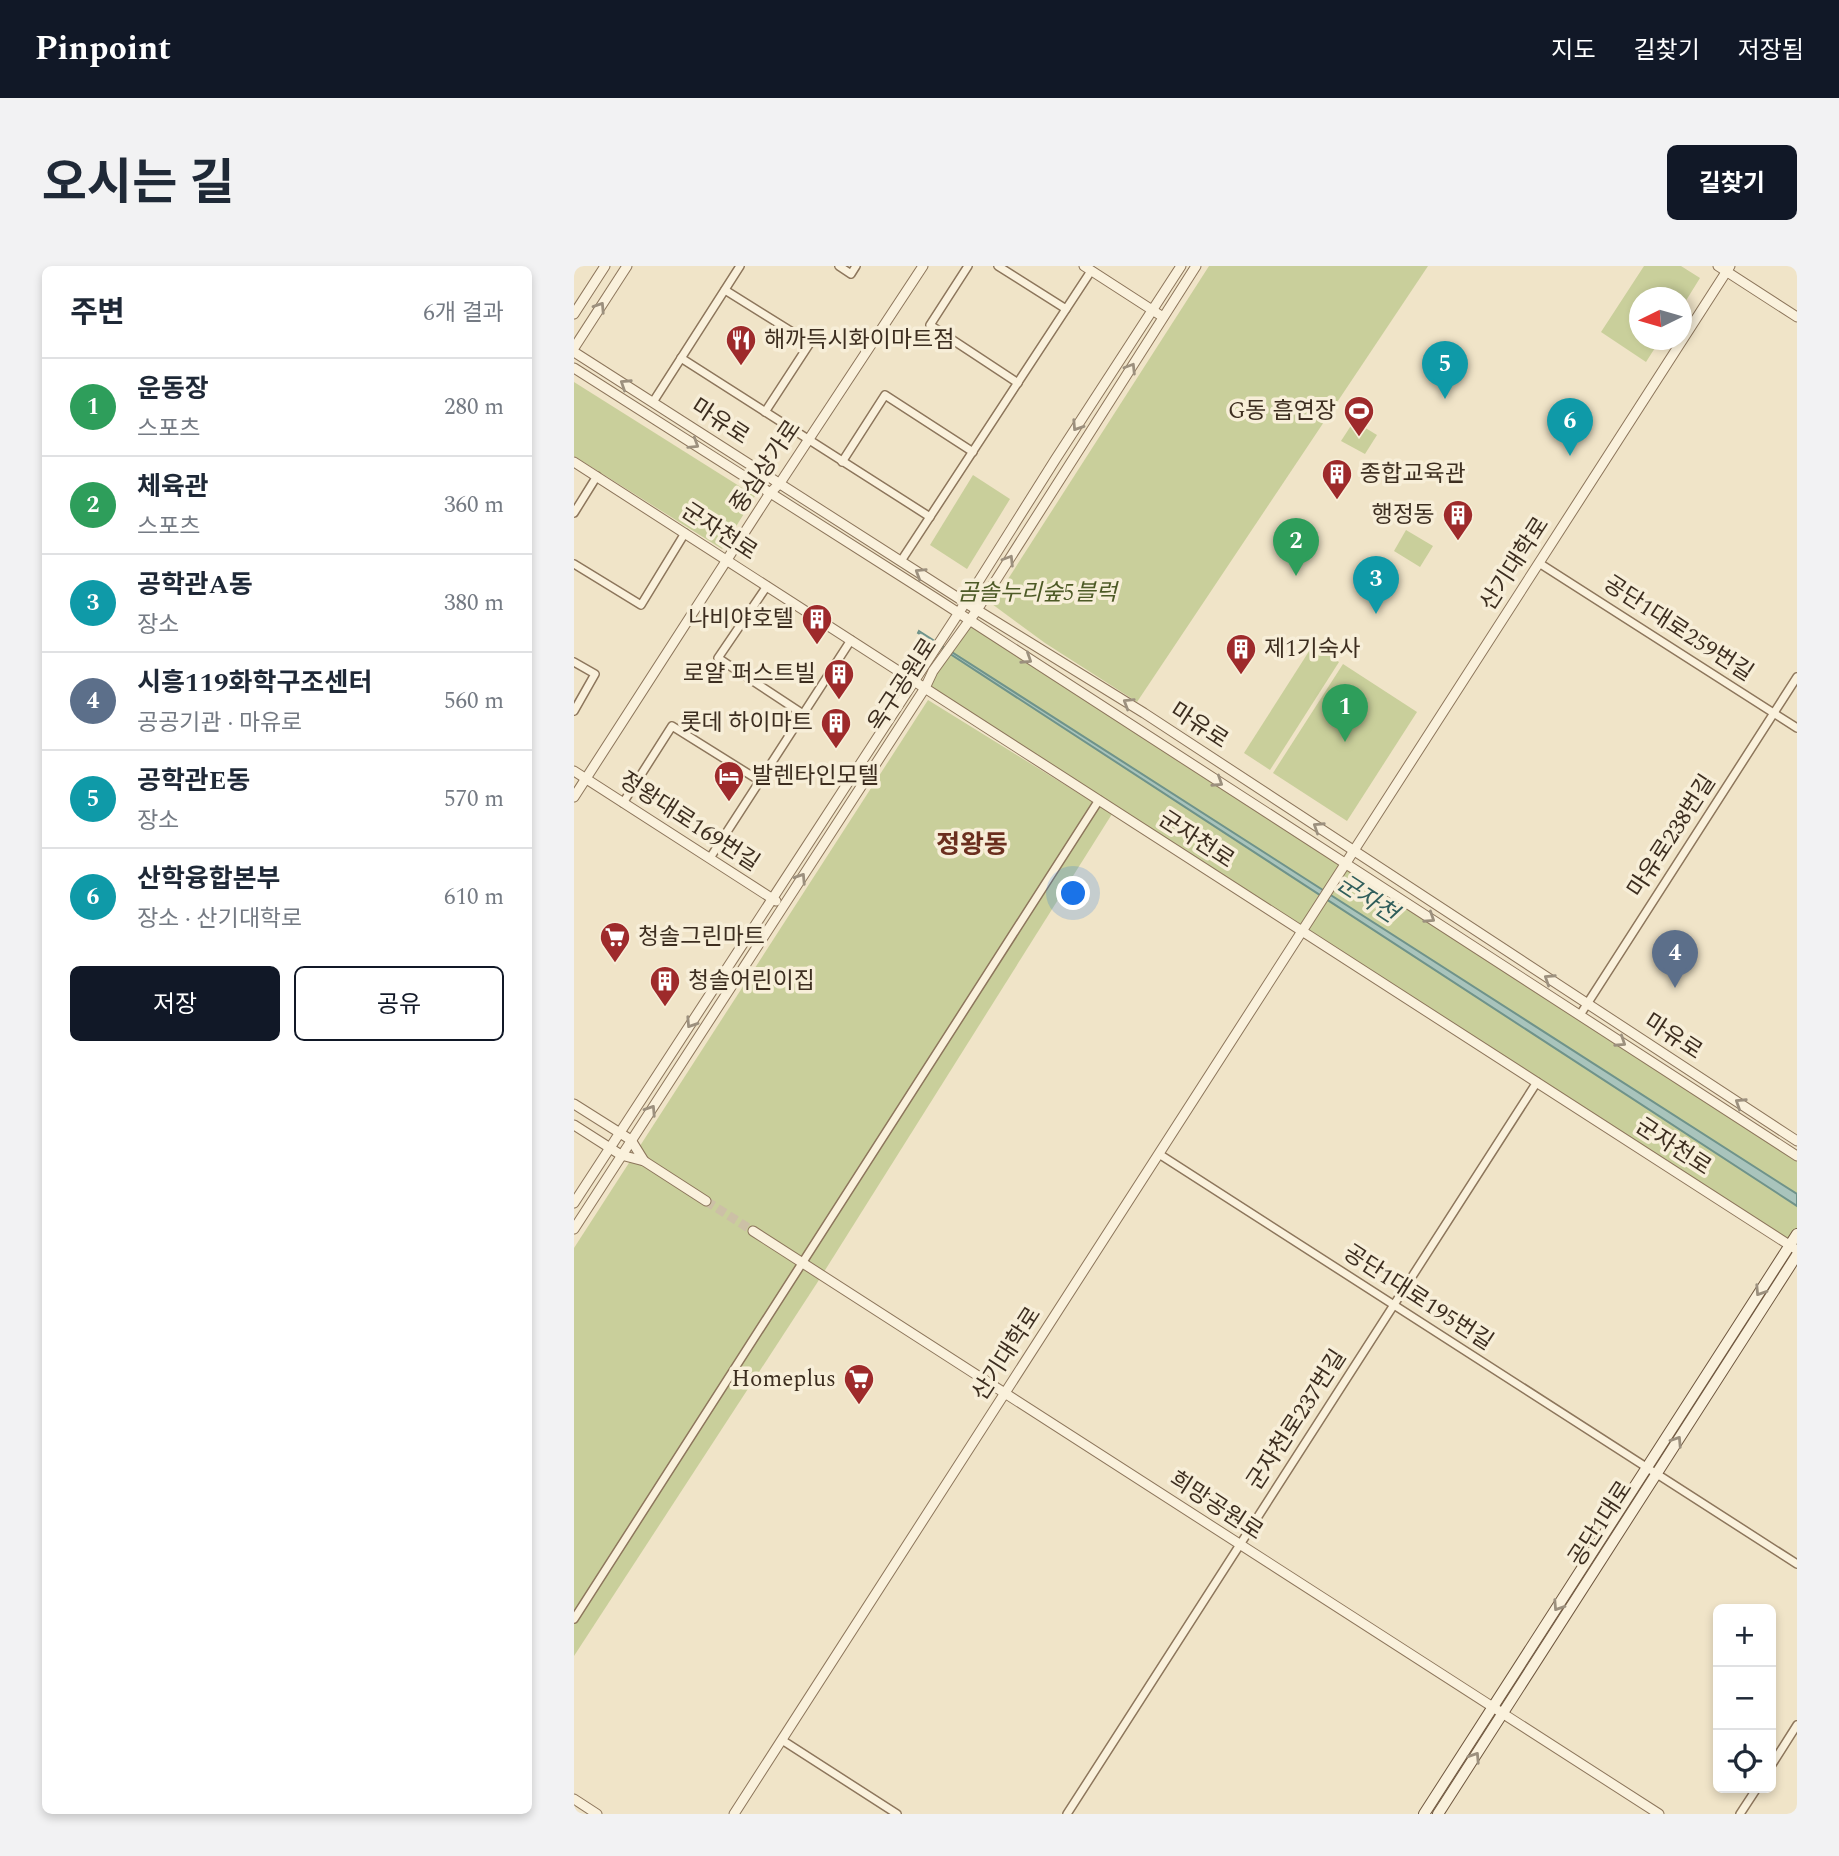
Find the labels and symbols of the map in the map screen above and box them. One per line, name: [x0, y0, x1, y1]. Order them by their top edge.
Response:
north arrow: [1629, 287, 1692, 350]
one-way arrow: [592, 302, 605, 315]
restaurant icon: 해까득시화이마트점: [724, 323, 758, 367]
place label: 해까득시화이마트점: [764, 323, 954, 358]
pin: 5: [1422, 341, 1468, 399]
one-way arrow: [1122, 362, 1135, 375]
one-way arrow: [620, 380, 633, 393]
street label: 마유로: [684, 390, 756, 454]
place label: G동 흡연장: [1228, 394, 1336, 429]
sports icon: G동 흡연장: [1342, 394, 1376, 438]
pin: 6: [1547, 398, 1593, 456]
street label: 중심상가로: [722, 413, 810, 521]
one-way arrow: [1072, 418, 1085, 431]
one-way arrow: [686, 436, 699, 449]
building icon: 종합교육관: [1320, 457, 1354, 501]
place label: 종합교육관: [1360, 457, 1466, 492]
street label: 군자천로: [674, 494, 764, 570]
place label: 행정동: [1372, 498, 1435, 533]
building icon: 행정동: [1441, 498, 1475, 542]
street label: 산기대학로: [1472, 510, 1558, 618]
pin: 2: [1273, 518, 1319, 576]
one-way arrow: [1001, 555, 1013, 568]
pin: 3: [1353, 556, 1399, 614]
street label: 공단1대로259번길: [1596, 567, 1760, 691]
one-way arrow: [915, 569, 928, 582]
park label: 곰솔누리숲5블럭: [957, 576, 1120, 611]
place label: 나비야호텔: [688, 602, 794, 637]
building icon: 나비야호텔: [800, 602, 834, 646]
street label: 옥구공원로: [860, 631, 946, 739]
building icon: 제1기숙사: [1224, 632, 1258, 676]
place label: 제1기숙사: [1264, 632, 1360, 667]
one-way arrow: [1019, 650, 1032, 663]
place label: 로얄 퍼스트빌: [683, 657, 816, 692]
building icon: 로얄 퍼스트빌: [822, 657, 856, 701]
pin: 1: [1322, 684, 1368, 742]
street label: 마유로: [1163, 694, 1235, 758]
one-way arrow: [1122, 699, 1135, 712]
place label: 롯데 하이마트: [680, 706, 813, 741]
building icon: 롯데 하이마트: [819, 706, 853, 750]
hotel icon: 발렌타인모텔: [712, 759, 746, 803]
place label: 발렌타인모텔: [752, 759, 879, 794]
street label: 정왕대로169번길: [612, 763, 766, 881]
street label: 마유로238번길: [1619, 768, 1725, 904]
one-way arrow: [1210, 773, 1223, 786]
street label: 군자천로: [1151, 802, 1241, 878]
one-way arrow: [1313, 823, 1326, 836]
district label: 정왕동: [936, 825, 1008, 865]
water label: 군자천: [1329, 866, 1407, 934]
one-way arrow: [793, 873, 806, 886]
your location: [1056, 876, 1090, 910]
one-way arrow: [1422, 910, 1435, 923]
supermarket icon: 청솔그린마트: [598, 920, 632, 964]
place label: 청솔그린마트: [638, 920, 765, 955]
pin: 4: [1652, 930, 1698, 988]
building icon: 청솔어린이집: [648, 964, 682, 1008]
place label: 청솔어린이집: [688, 964, 815, 999]
one-way arrow: [1544, 974, 1557, 987]
street label: 마유로: [1637, 1005, 1709, 1069]
one-way arrow: [687, 1015, 699, 1028]
one-way arrow: [1613, 1034, 1626, 1047]
one-way arrow: [1735, 1099, 1748, 1112]
one-way arrow: [642, 1105, 655, 1118]
street label: 군자천로: [1628, 1109, 1718, 1185]
street label: 공단1대로195번길: [1336, 1236, 1500, 1360]
one-way arrow: [1756, 1283, 1768, 1296]
street label: 산기대학로: [964, 1300, 1050, 1408]
street label: 군자천로237번길: [1238, 1343, 1356, 1497]
place label: Homeplus: [731, 1362, 836, 1397]
supermarket icon: Homeplus: [842, 1362, 876, 1406]
one-way arrow: [1669, 1436, 1682, 1449]
street label: 희망공원로: [1162, 1463, 1270, 1549]
street label: 공단1대로: [1560, 1474, 1642, 1574]
one-way arrow: [1553, 1598, 1566, 1611]
one-way arrow: [1467, 1751, 1480, 1764]

